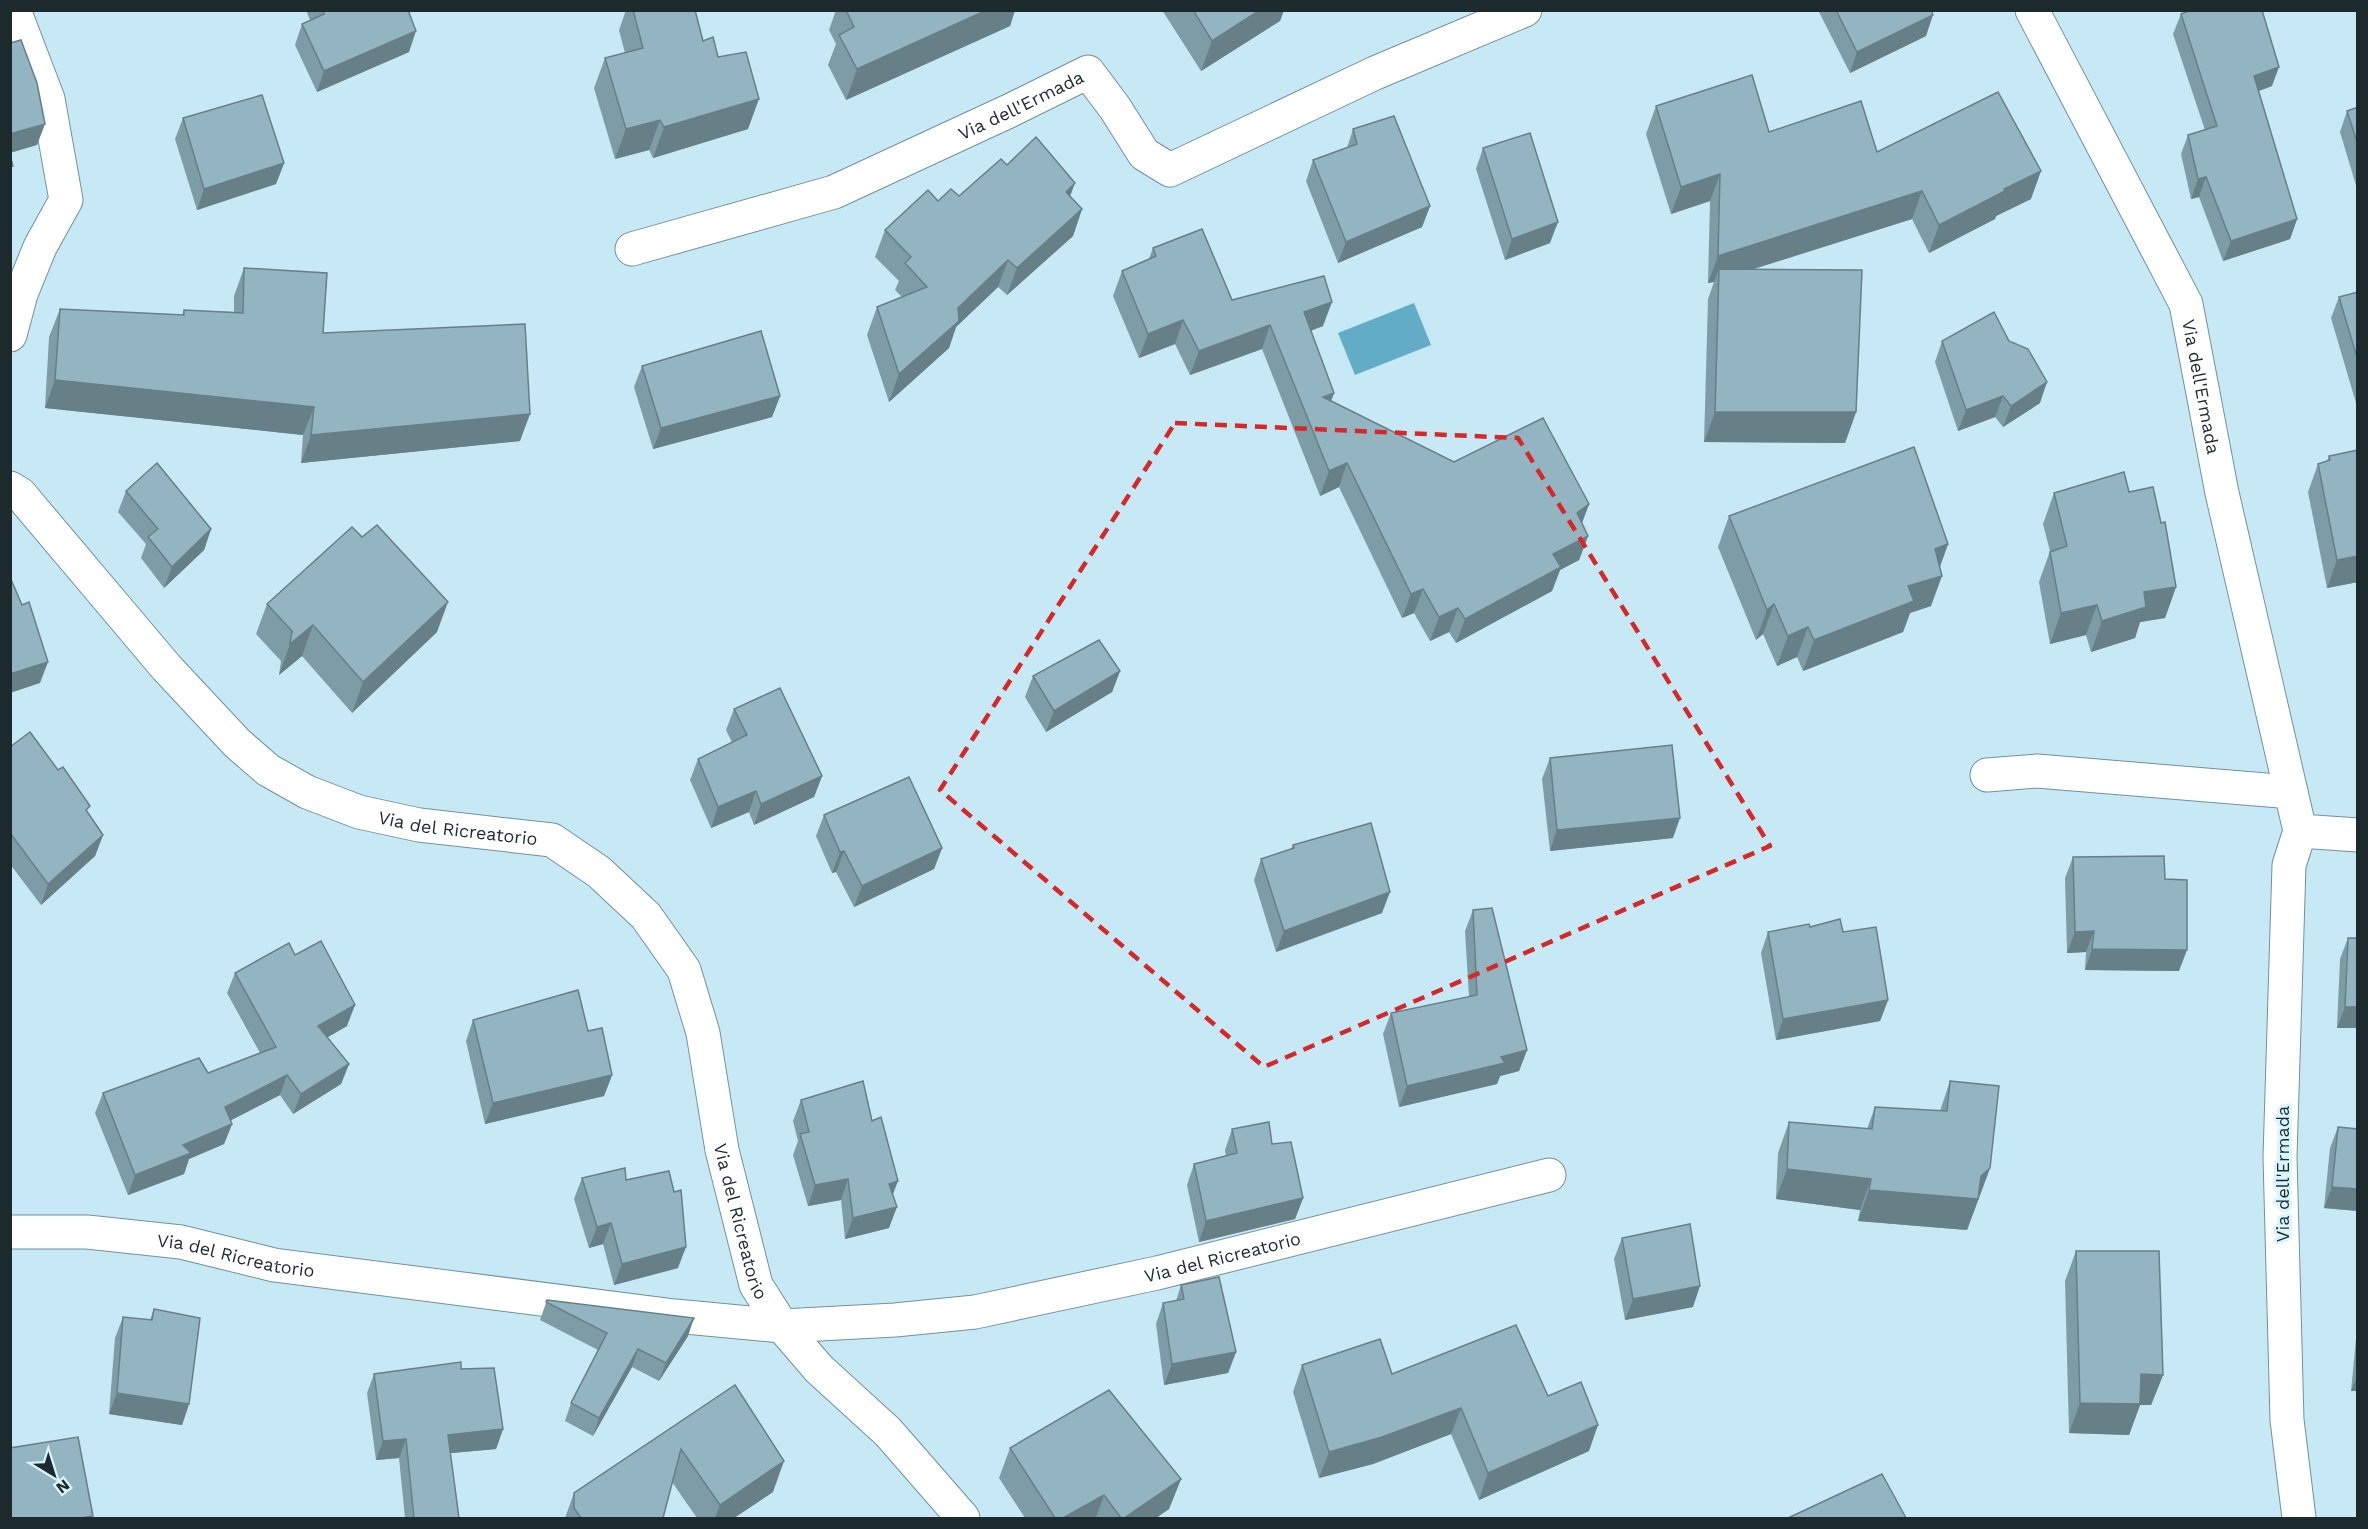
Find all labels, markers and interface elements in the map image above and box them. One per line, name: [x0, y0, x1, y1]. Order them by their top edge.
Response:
street label: Via dell'Ermada: [955, 65, 1087, 144]
street label: Via dell'Ermada: [2179, 318, 2225, 456]
street label: Via del Ricreatorio: [376, 806, 539, 849]
street label: Via dell'Ermada: [2272, 1106, 2293, 1242]
street label: Via del Ricreatorio: [711, 1142, 773, 1303]
street label: Via del Ricreatorio: [1142, 1227, 1303, 1286]
street label: Via del Ricreatorio: [156, 1229, 316, 1281]
north arrow: [24, 1445, 84, 1505]
text: N: [52, 1475, 73, 1498]

